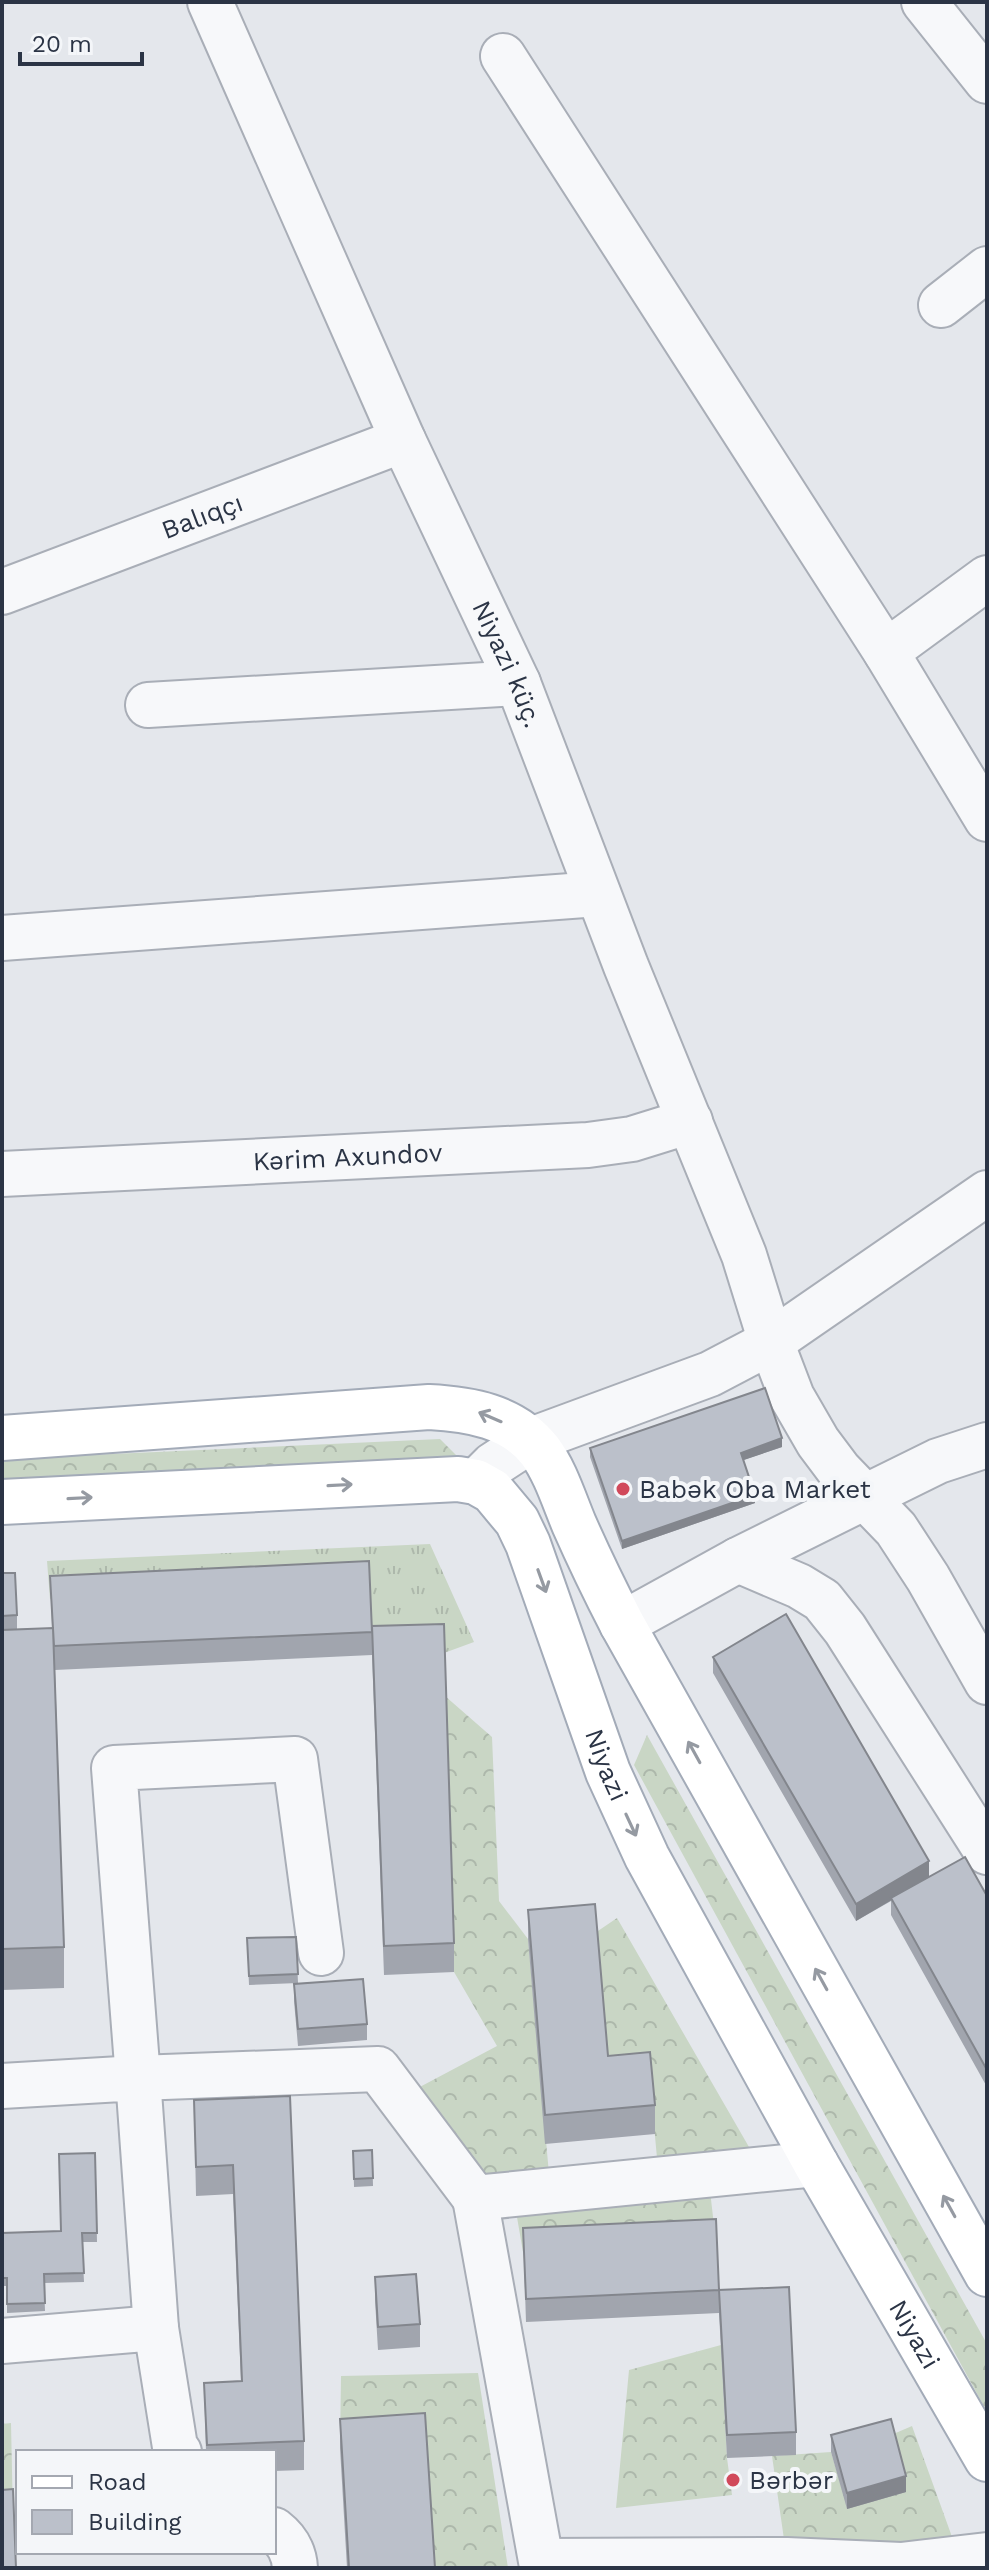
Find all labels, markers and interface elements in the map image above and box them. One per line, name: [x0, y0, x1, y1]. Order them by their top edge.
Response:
scale bar: [20, 16, 142, 66]
text: 20 m: [32, 30, 92, 58]
street label: Balıqçı: [157, 487, 247, 545]
street label: Niyazi küç.: [466, 596, 549, 732]
street label: Kərim Axundov: [252, 1137, 444, 1177]
one-way arrow: [478, 1409, 503, 1424]
place label: Babək Oba Market: [639, 1474, 871, 1504]
one-way arrow: [326, 1477, 353, 1492]
marker: Babək Oba Market: [614, 1480, 632, 1498]
one-way arrow: [66, 1490, 93, 1505]
one-way arrow: [536, 1569, 550, 1593]
street label: Niyazi: [579, 1725, 634, 1805]
one-way arrow: [686, 1741, 701, 1765]
one-way arrow: [624, 1813, 639, 1837]
one-way arrow: [813, 1968, 829, 1991]
one-way arrow: [941, 2194, 956, 2218]
street label: Niyazi: [883, 2294, 946, 2374]
legend: [16, 2450, 276, 2554]
place label: Bərbər: [749, 2465, 833, 2495]
text: Road: [88, 2468, 147, 2496]
marker: Bərbər: [724, 2471, 742, 2489]
text: Building: [88, 2508, 181, 2536]

